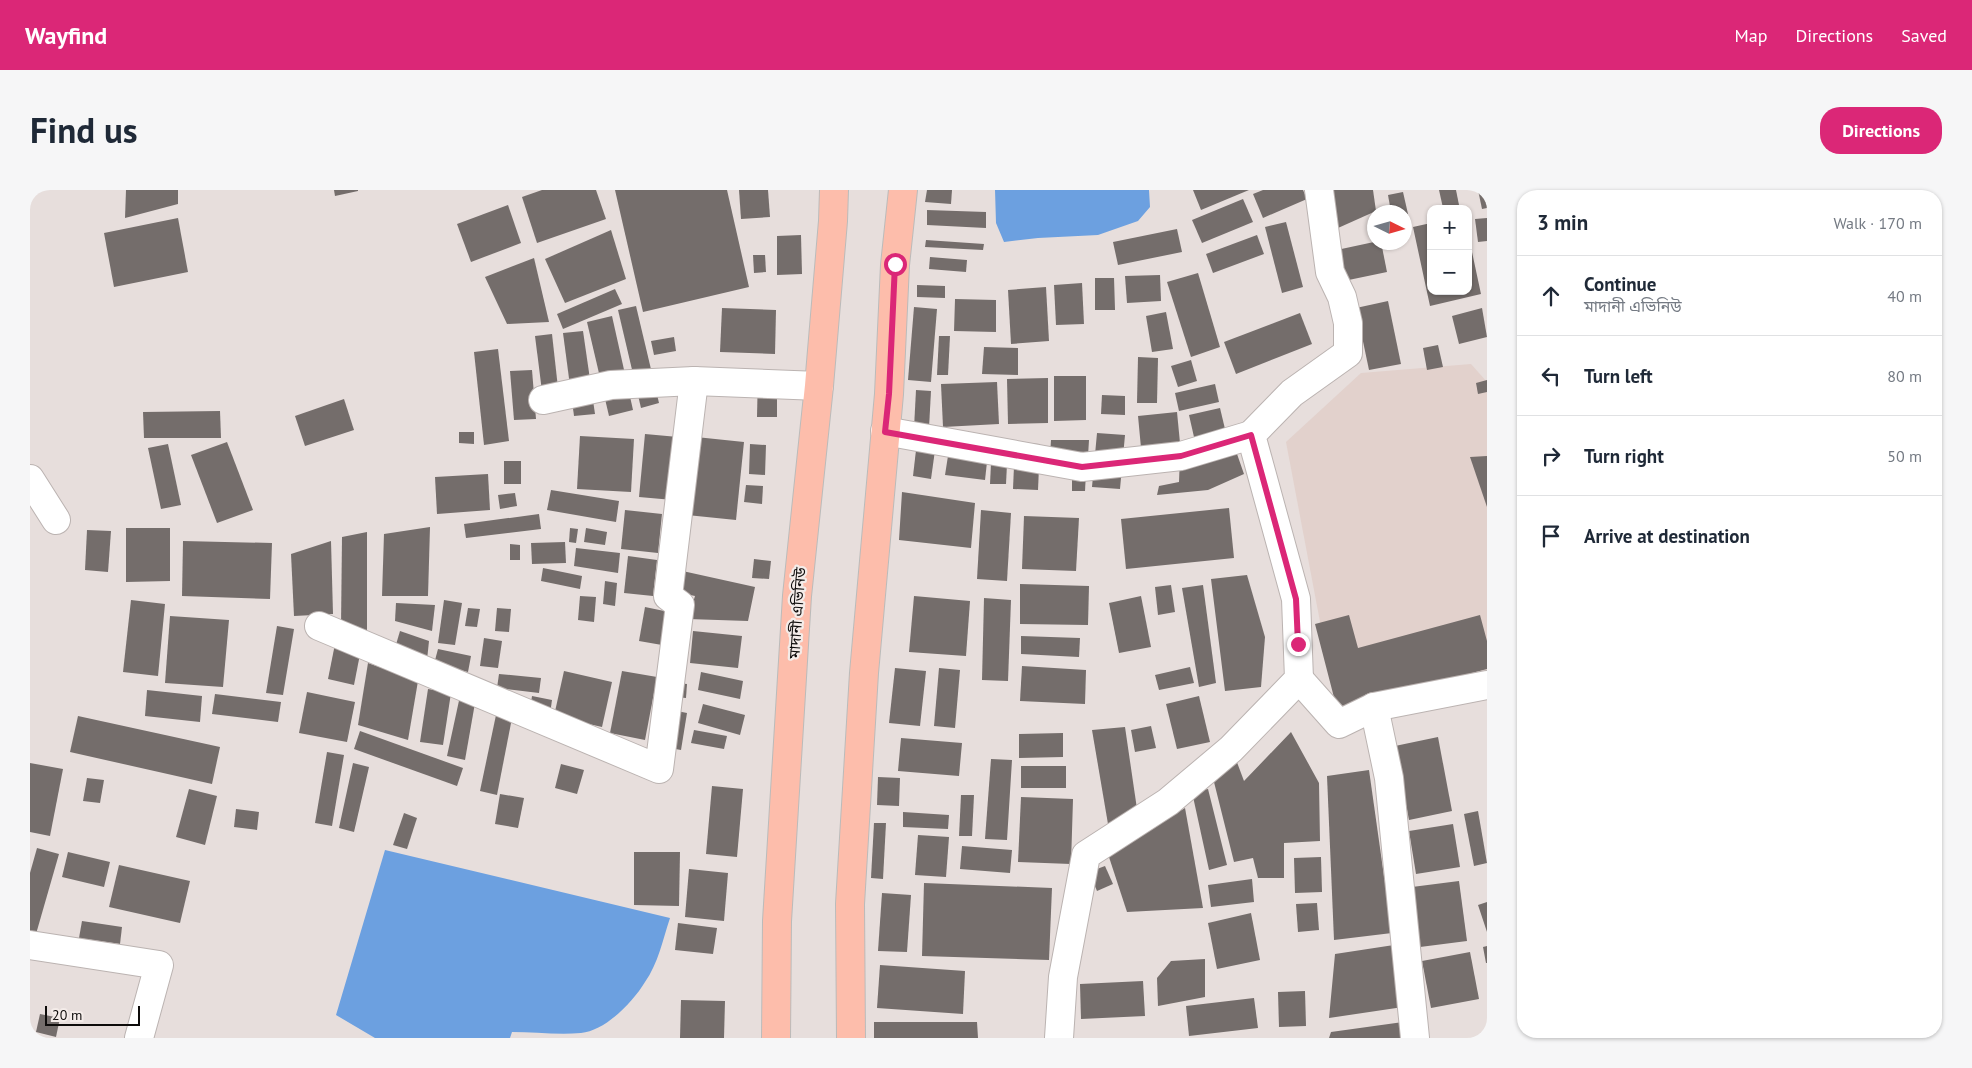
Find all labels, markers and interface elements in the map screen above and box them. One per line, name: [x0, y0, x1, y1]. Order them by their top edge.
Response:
text: Wayfind: [25, 20, 107, 51]
text: Map: [1735, 24, 1767, 47]
text: Directions: [1795, 24, 1873, 47]
text: Saved: [1901, 24, 1947, 47]
text: Find us: [30, 107, 138, 153]
button: Directions: [1820, 107, 1942, 154]
north arrow: [1367, 205, 1412, 250]
map controls: [1427, 205, 1472, 295]
button: +: [1427, 205, 1472, 250]
text: 3 min: [1537, 209, 1588, 236]
text: Walk · 170 m: [1833, 213, 1922, 233]
button: −: [1427, 250, 1472, 295]
route start: [884, 253, 907, 276]
text: Continue: [1584, 272, 1656, 296]
icon: ahead: [1537, 282, 1565, 310]
text: 40 m: [1887, 286, 1922, 306]
text: মাদানী এভিনিউ: [1584, 296, 1682, 316]
icon: left: [1537, 362, 1565, 390]
text: Turn left: [1584, 364, 1653, 388]
text: 80 m: [1887, 366, 1922, 386]
icon: right: [1537, 442, 1565, 470]
text: Turn right: [1584, 444, 1664, 468]
text: 50 m: [1887, 446, 1922, 466]
icon: arrive: [1537, 522, 1565, 550]
text: Arrive at destination: [1584, 524, 1750, 548]
street label: মাদানী এভিনিউ: [784, 566, 810, 660]
route end: [1287, 633, 1310, 656]
scale bar: [45, 1003, 140, 1026]
text: 20 m: [52, 1006, 82, 1024]

